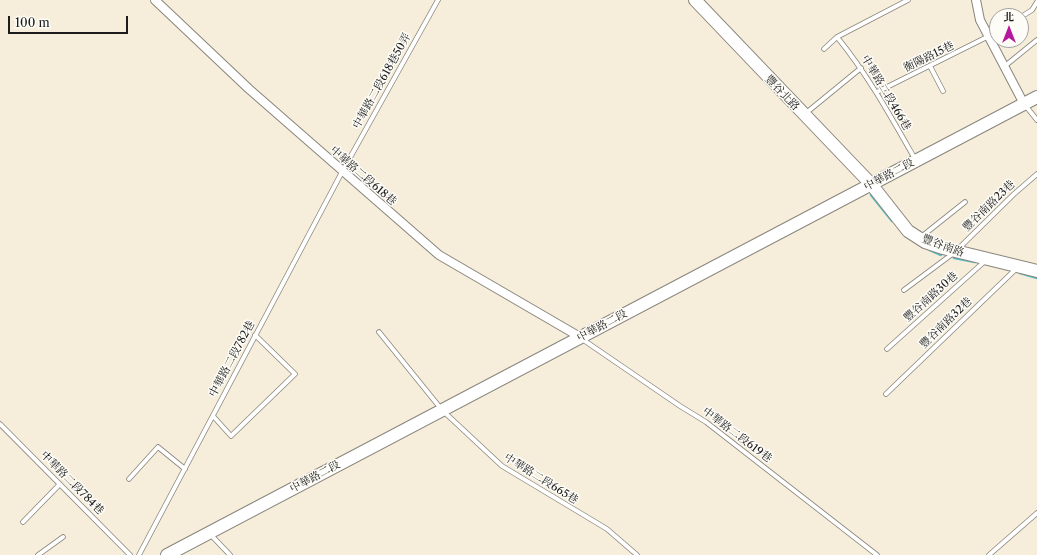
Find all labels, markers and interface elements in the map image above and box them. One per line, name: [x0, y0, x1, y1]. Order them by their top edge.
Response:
scale bar: [10, 8, 130, 34]
north arrow: [989, 8, 1029, 48]
text: 北: [1004, 10, 1015, 24]
text: 100 m: [15, 15, 50, 30]
street label: 中華路二段618巷50弄: [350, 31, 414, 131]
street label: 衡陽路15巷: [902, 39, 956, 75]
street label: 中華路二段466巷: [858, 53, 914, 133]
street label: 豐谷北路: [762, 73, 802, 113]
street label: 中華路二段618巷: [327, 144, 399, 208]
street label: 中華路二段: [862, 156, 916, 194]
street label: 豐谷南路23巷: [960, 178, 1018, 234]
street label: 豐谷南路: [920, 232, 966, 260]
street label: 豐谷南路30巷: [901, 269, 961, 325]
street label: 豐谷南路32巷: [917, 295, 975, 351]
street label: 中華路二段: [575, 307, 629, 345]
street label: 中華路二段782巷: [206, 319, 258, 399]
street label: 中華路二段619巷: [700, 405, 774, 465]
street label: 中華路二段784巷: [38, 449, 106, 517]
street label: 中華路二段665巷: [502, 451, 580, 507]
street label: 中華路二段: [288, 458, 342, 496]

